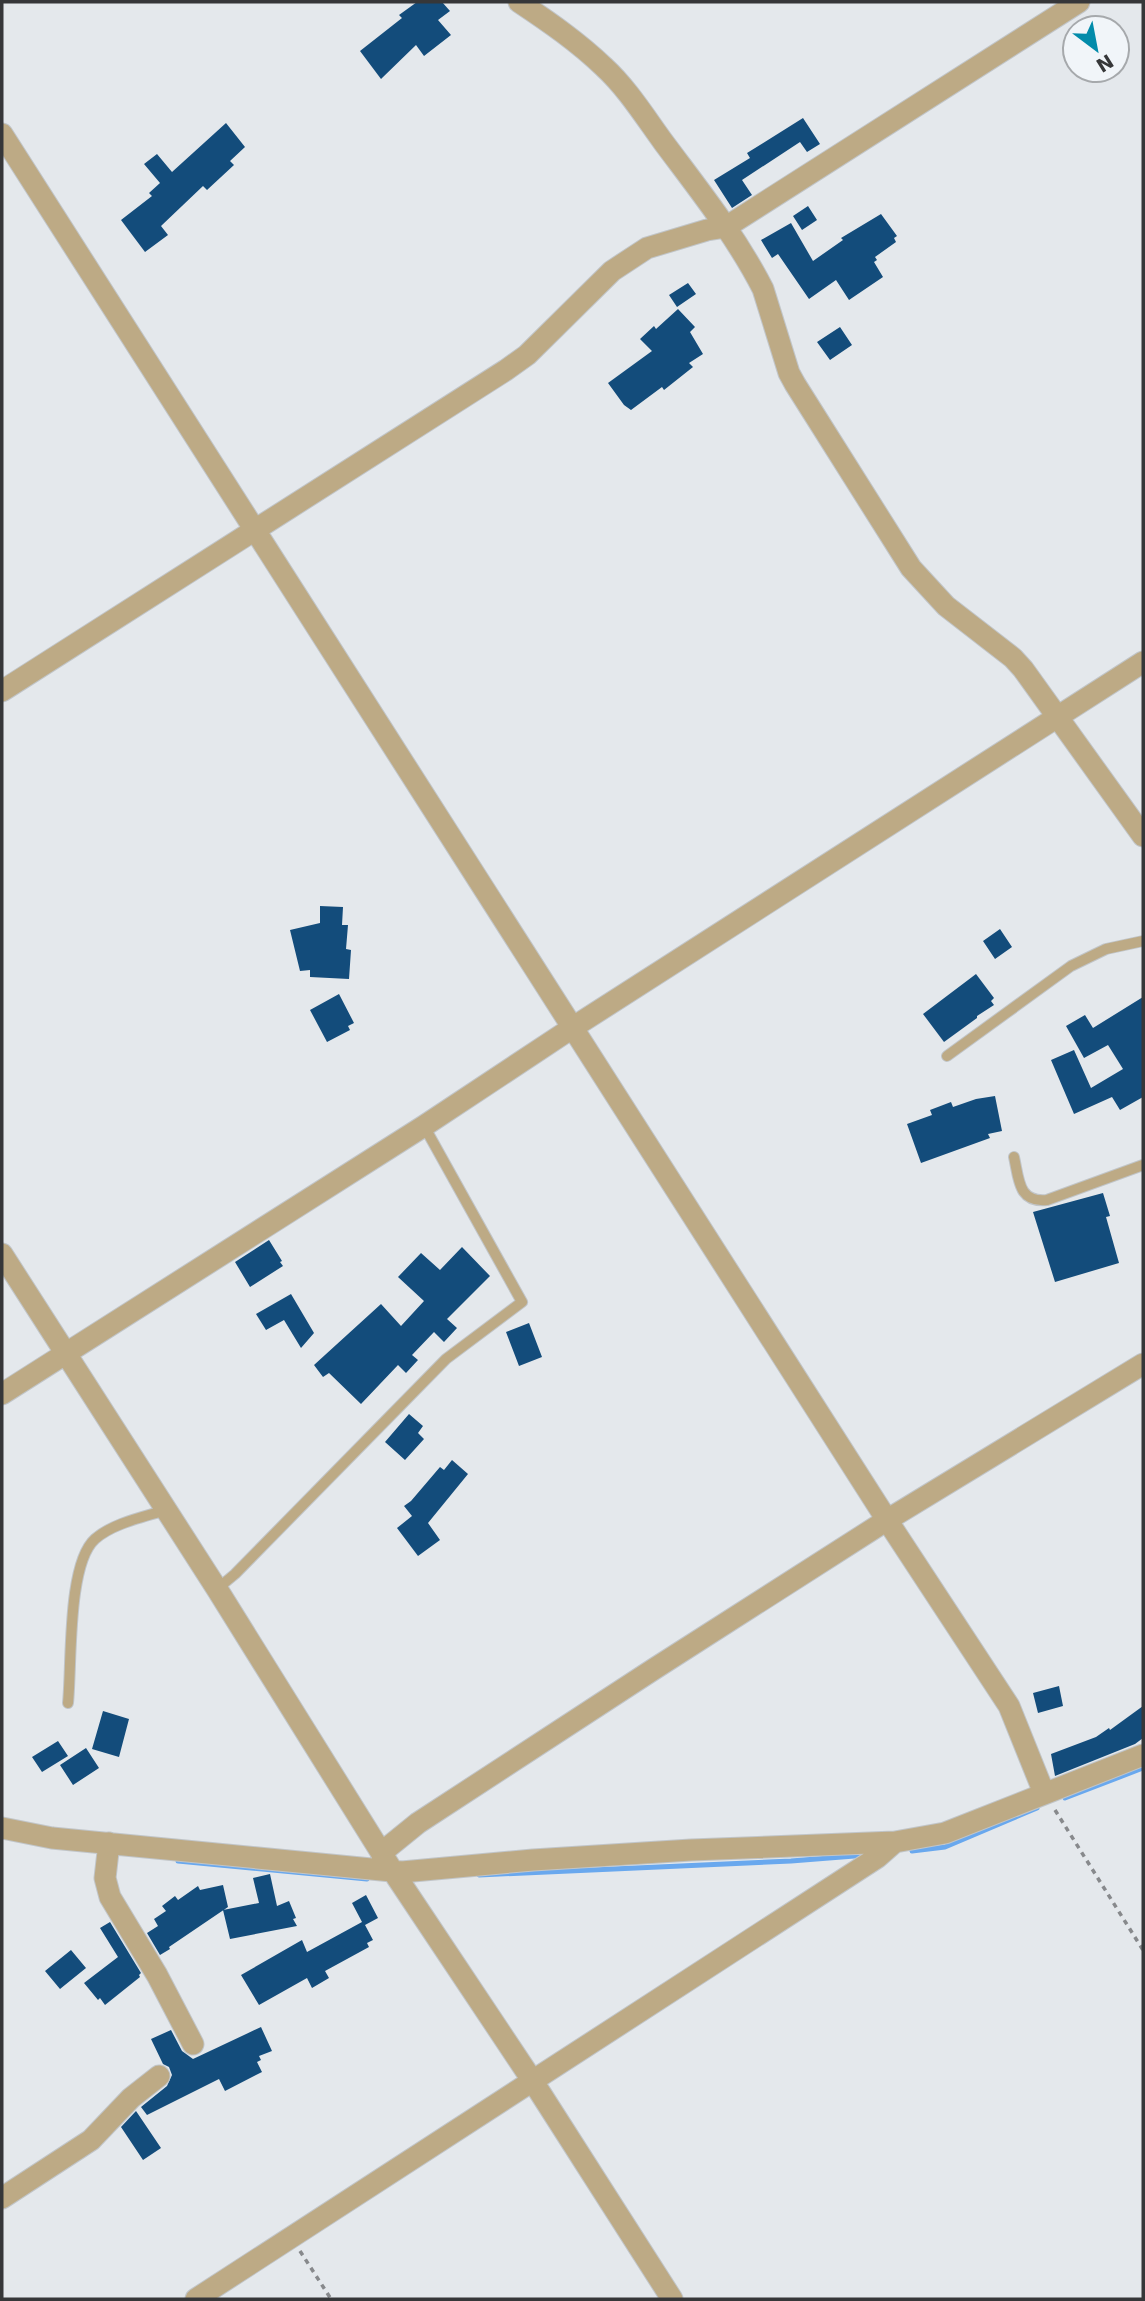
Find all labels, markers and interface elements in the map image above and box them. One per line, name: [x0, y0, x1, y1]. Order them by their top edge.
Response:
north arrow: [1061, 14, 1131, 84]
text: N: [1092, 50, 1118, 77]

